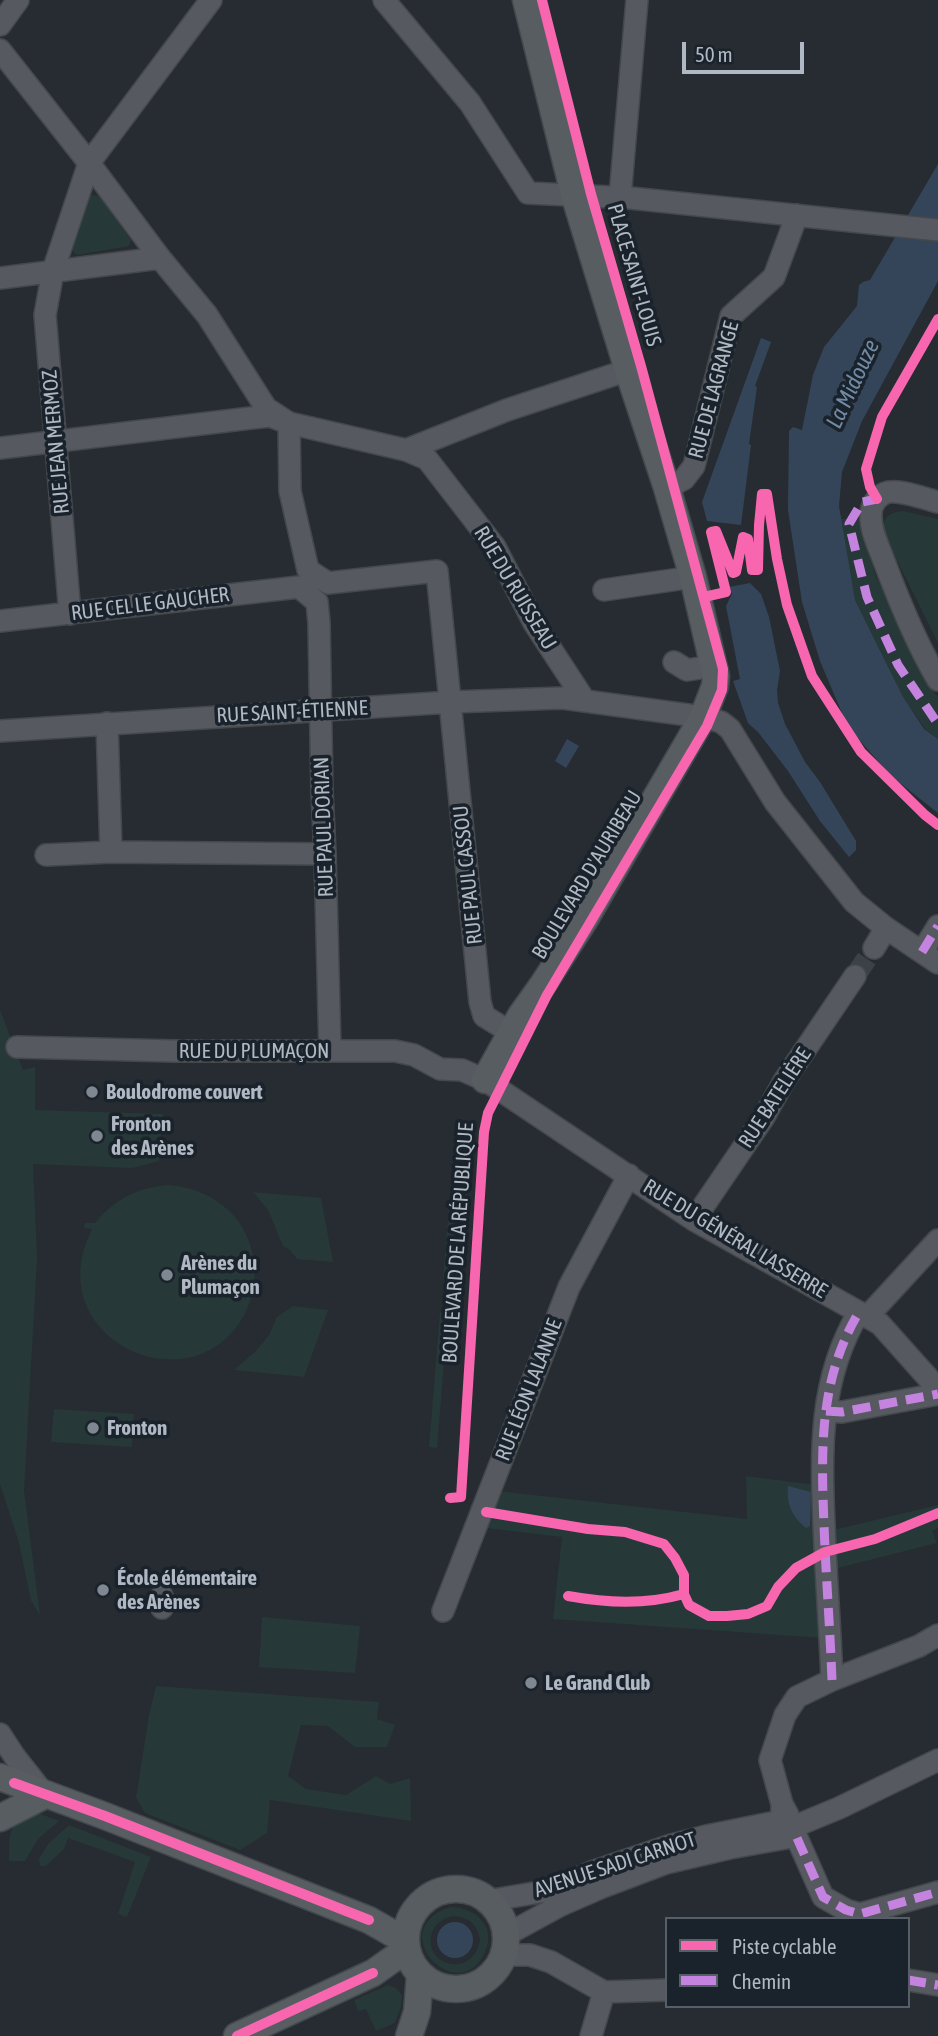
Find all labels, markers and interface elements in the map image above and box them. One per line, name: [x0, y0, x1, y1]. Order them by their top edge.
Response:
scale bar: [686, 28, 808, 72]
text: 50 m: [695, 42, 733, 66]
street label: PLACE SAINT-LOUIS: [602, 201, 666, 349]
street label: RUE DE LAGRANGE: [684, 319, 744, 461]
water label: La Midouze: [820, 335, 886, 433]
street label: RUE JEAN MERMOZ: [37, 369, 75, 515]
street label: RUE DU RUISSEAU: [468, 522, 562, 654]
street label: RUE CEL LE GAUCHER: [70, 582, 230, 626]
street label: RUE SAINT-ÉTIENNE: [216, 695, 368, 729]
street label: RUE PAUL DORIAN: [309, 756, 339, 898]
street label: BOULEVARD D'AURIBEAU: [527, 786, 647, 964]
street label: RUE PAUL CASSOU: [448, 804, 488, 946]
street label: RUE DU PLUMAÇON: [179, 1038, 329, 1064]
street label: RUE BATELIÈRE: [733, 1043, 817, 1153]
place label: Boulodrome couvert: [106, 1079, 263, 1105]
marker: Boulodrome couvert: [84, 1084, 100, 1100]
place label: Fronton des Arènes: [111, 1111, 194, 1161]
street label: BOULEVARD DE LA RÉPUBLIQUE: [437, 1122, 479, 1364]
marker: Fronton des Arènes: [89, 1128, 105, 1144]
street label: RUE DU GÉNÉRAL LASSERRE: [639, 1174, 831, 1304]
place label: Arènes du Plumaçon: [181, 1250, 260, 1300]
marker: Arènes du Plumaçon: [159, 1267, 175, 1283]
street label: RUE LÉON LALANNE: [490, 1316, 568, 1464]
place label: Fronton: [107, 1415, 167, 1441]
marker: Fronton: [85, 1420, 101, 1436]
place label: École élémentaire des Arènes: [117, 1565, 257, 1615]
marker: École élémentaire des Arènes: [95, 1582, 111, 1598]
place label: Le Grand Club: [545, 1670, 650, 1696]
marker: Le Grand Club: [523, 1675, 539, 1691]
street label: AVENUE SADI CARNOT: [531, 1827, 699, 1903]
legend: [665, 1917, 910, 2008]
text: Piste cyclable: [732, 1934, 837, 1958]
text: Chemin: [732, 1969, 791, 1993]

